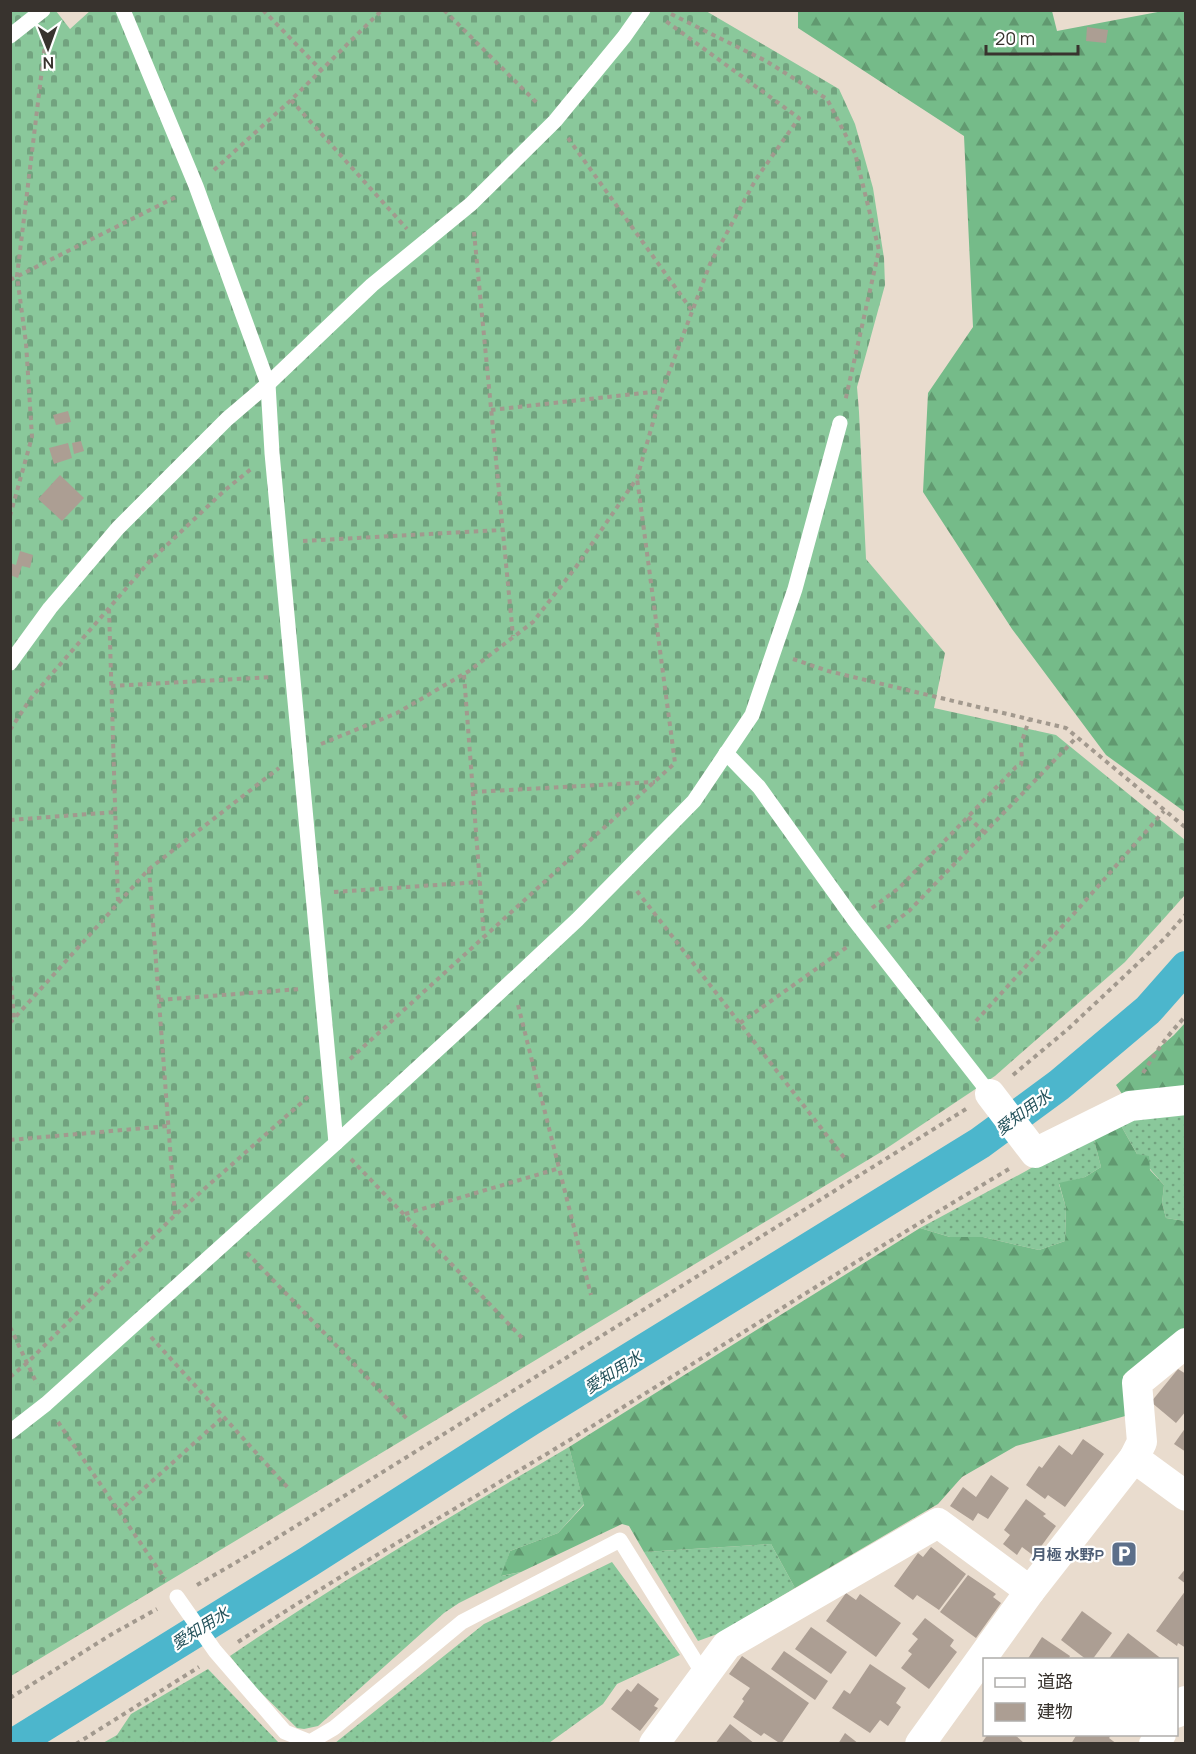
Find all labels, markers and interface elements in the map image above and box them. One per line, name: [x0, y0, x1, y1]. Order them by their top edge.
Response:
north arrow: [18, 18, 78, 78]
scale bar: [986, 18, 1078, 56]
text: 20 m: [995, 26, 1035, 50]
text: N: [42, 52, 54, 74]
water label: 愛知用水: [991, 1083, 1057, 1140]
water label: 愛知用水: [580, 1345, 648, 1398]
parking icon: 月極 水野P: [1109, 1539, 1139, 1569]
place label: 月極 水野P: [1031, 1544, 1104, 1565]
water label: 愛知用水: [167, 1601, 235, 1654]
legend: [983, 1658, 1178, 1736]
text: 道路: [1037, 1669, 1073, 1693]
text: 建物: [1037, 1699, 1073, 1723]

